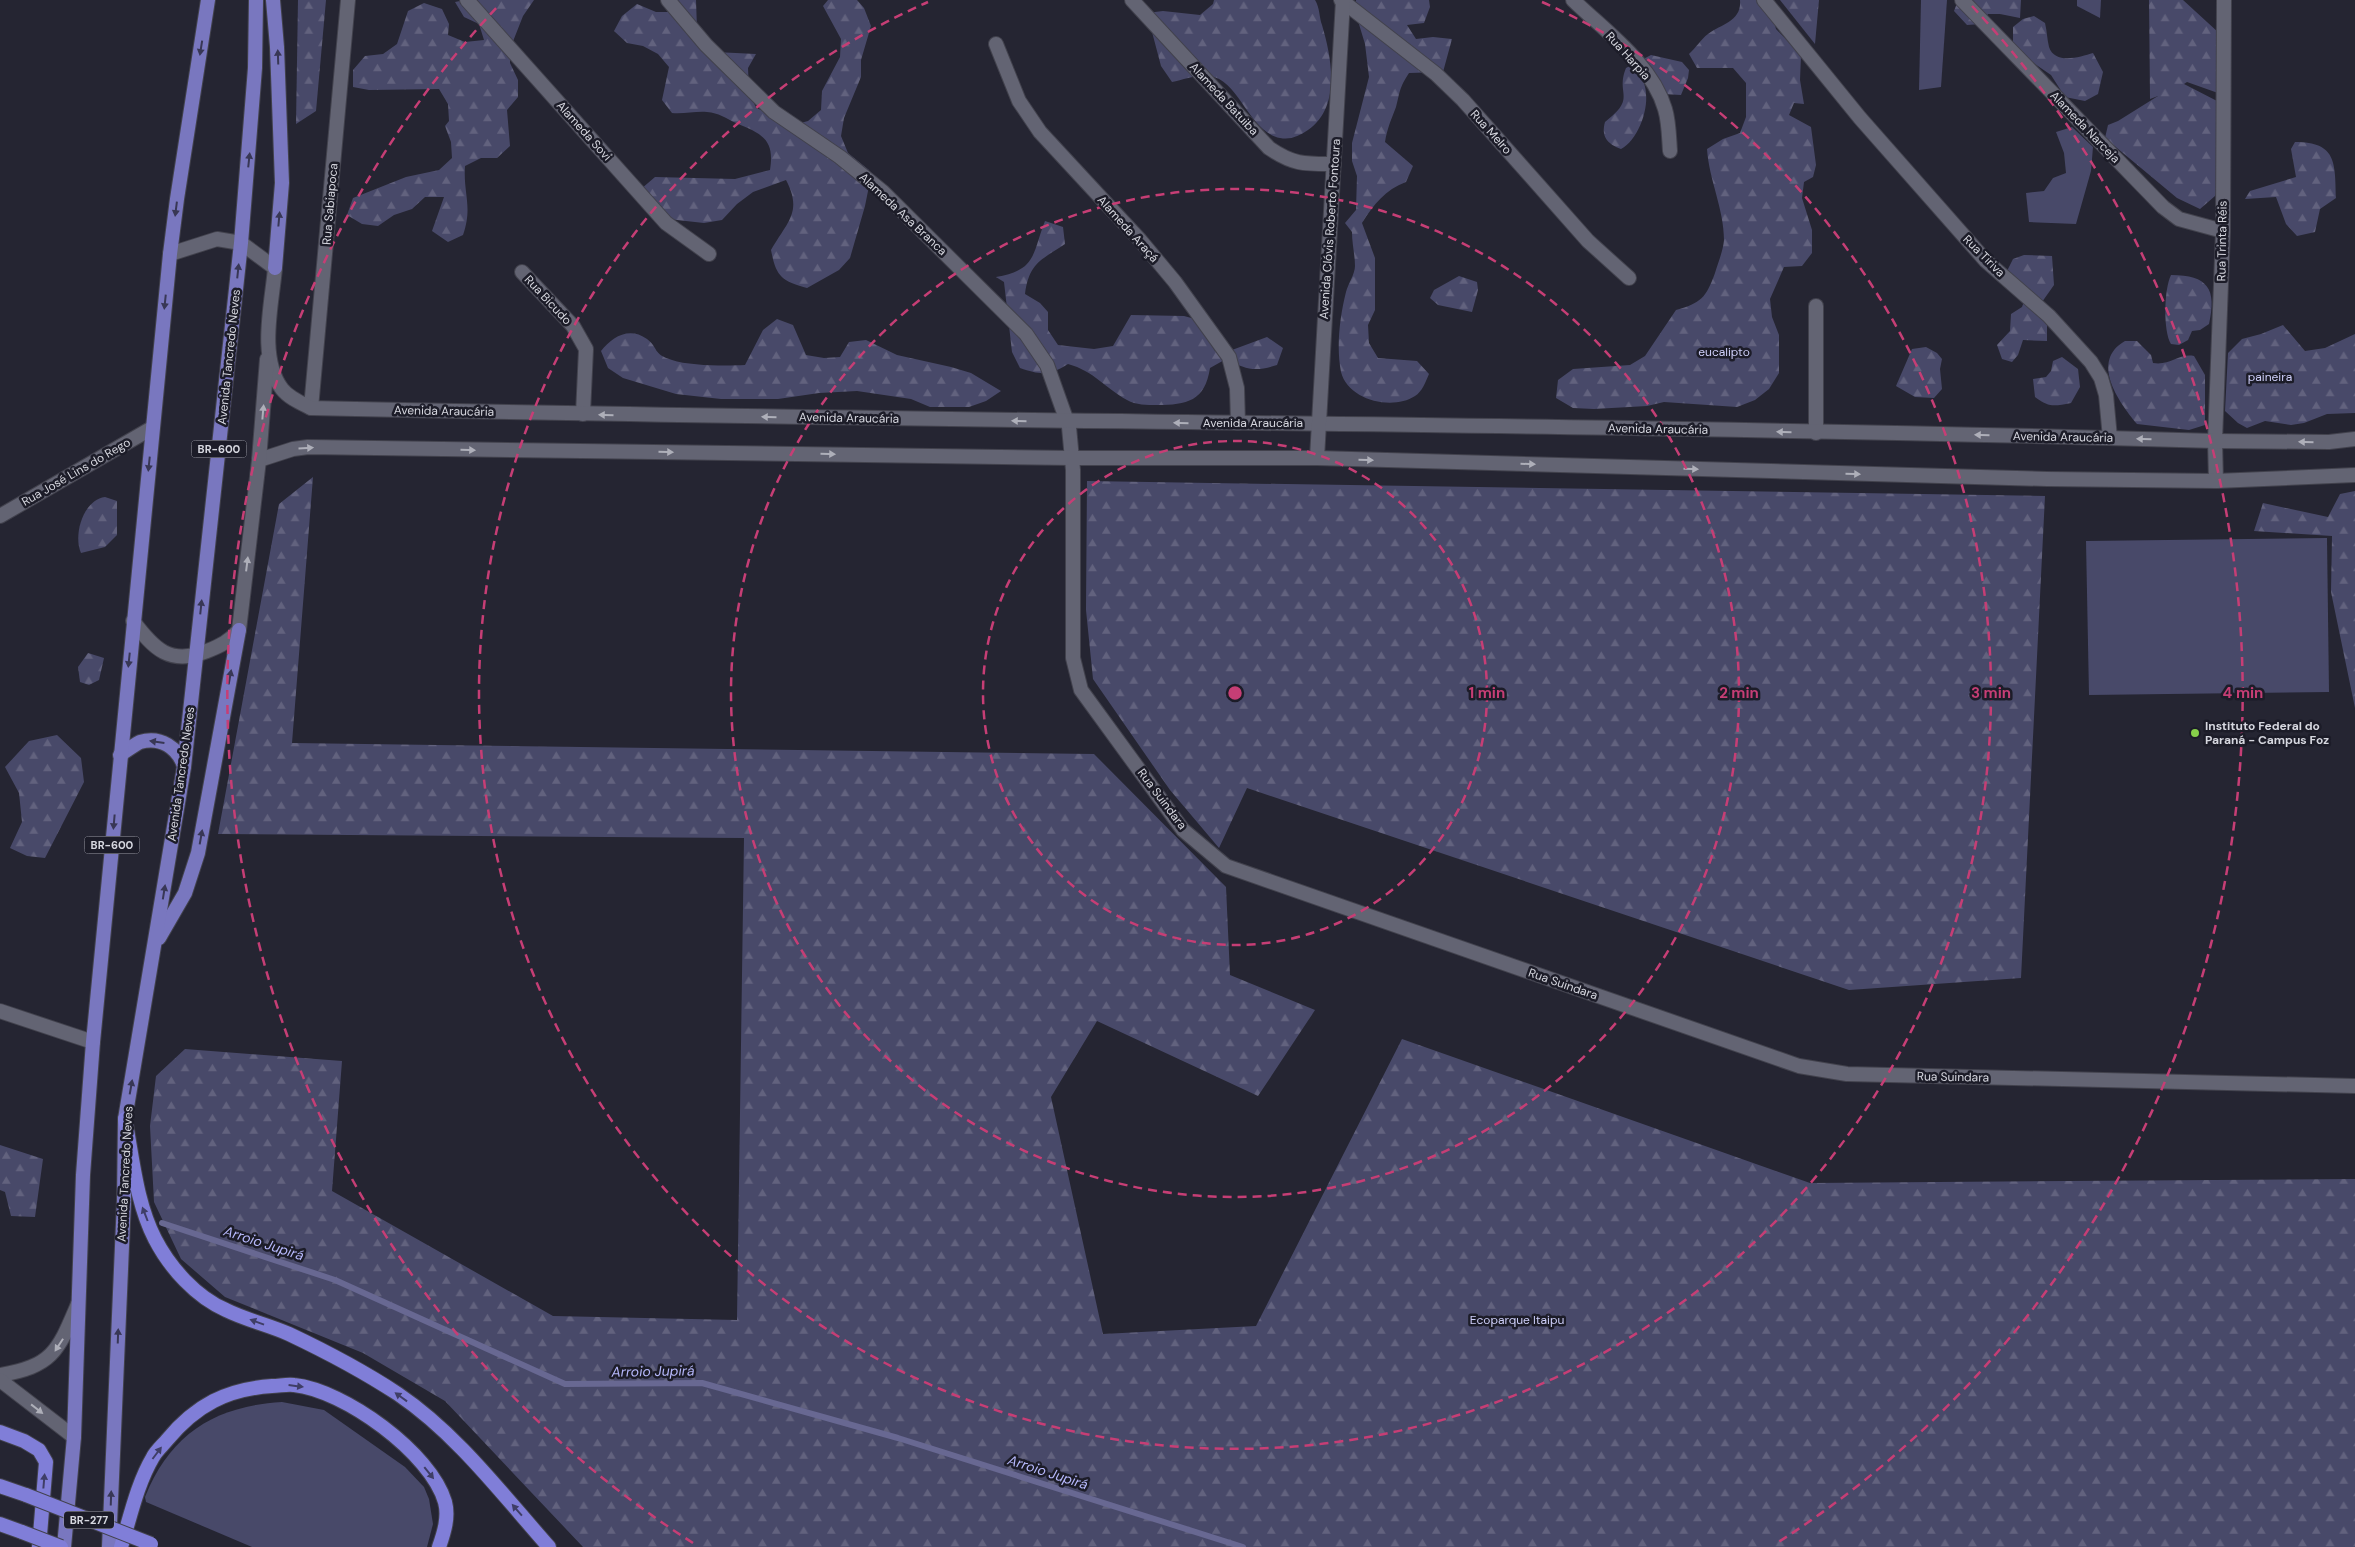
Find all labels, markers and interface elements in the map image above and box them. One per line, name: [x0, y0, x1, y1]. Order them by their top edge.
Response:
street label: Rua Harpia: [1602, 28, 1654, 84]
one-way arrow: [196, 41, 204, 57]
one-way arrow: [273, 49, 281, 65]
street label: Alameda Batuiba: [1186, 59, 1262, 139]
street label: Alameda Narceja: [2047, 88, 2123, 166]
street label: Alameda Sovi: [553, 98, 615, 164]
street label: Rua Melro: [1467, 106, 1515, 158]
street label: Avenida Clóvis Roberto Fontoura: [1316, 138, 1344, 320]
one-way arrow: [245, 152, 253, 168]
street label: Rua Sabiapoca: [318, 162, 342, 246]
street label: Alameda Asa Branca: [856, 169, 950, 259]
street label: Alameda Araçá: [1094, 192, 1162, 266]
street label: Rua Trinta Réis: [2213, 200, 2231, 282]
one-way arrow: [172, 201, 180, 217]
one-way arrow: [275, 211, 283, 227]
street label: Rua Tiriva: [1960, 232, 2008, 280]
one-way arrow: [234, 263, 242, 279]
street label: Rua Bicudo: [521, 272, 575, 328]
street label: Avenida Tancredo Neves: [214, 289, 244, 425]
one-way arrow: [161, 295, 169, 311]
park label: eucalipto: [1698, 344, 1750, 360]
park label: paineira: [2248, 369, 2292, 385]
street label: Avenida Araucária: [394, 402, 494, 420]
one-way arrow: [259, 404, 267, 420]
street label: Avenida Araucária: [799, 409, 899, 427]
one-way arrow: [598, 411, 614, 419]
one-way arrow: [761, 413, 777, 421]
street label: Avenida Araucária: [1203, 415, 1303, 431]
one-way arrow: [1011, 417, 1027, 425]
one-way arrow: [1173, 419, 1189, 427]
street label: Avenida Araucária: [1608, 420, 1708, 438]
one-way arrow: [1776, 428, 1792, 436]
street label: Avenida Araucária: [2013, 428, 2113, 446]
one-way arrow: [1973, 431, 1989, 439]
street label: Rua José Lins do Rego: [19, 434, 133, 510]
one-way arrow: [2136, 435, 2152, 443]
one-way arrow: [2298, 438, 2314, 446]
road number: BR-600: [192, 440, 246, 458]
one-way arrow: [298, 444, 314, 452]
one-way arrow: [460, 446, 476, 454]
one-way arrow: [658, 449, 674, 457]
one-way arrow: [820, 450, 836, 458]
one-way arrow: [145, 456, 153, 472]
one-way arrow: [1358, 456, 1374, 464]
one-way arrow: [1521, 461, 1537, 469]
one-way arrow: [1683, 465, 1699, 473]
one-way arrow: [1845, 470, 1861, 478]
one-way arrow: [243, 556, 251, 572]
one-way arrow: [197, 598, 205, 614]
one-way arrow: [125, 653, 133, 669]
one-way arrow: [227, 669, 235, 685]
text: 1 min: [1469, 683, 1505, 703]
text: 2 min: [1719, 683, 1759, 703]
text: 3 min: [1971, 683, 2011, 703]
text: 4 min: [2223, 683, 2263, 703]
centre of rings: [1226, 684, 1244, 702]
street label: Avenida Tancredo Neves: [164, 706, 198, 842]
place label: Instituto Federal do Paraná - Campus Foz: [2205, 718, 2329, 748]
marker: Instituto Federal do Paraná - Campus Foz: [2189, 727, 2201, 739]
one-way arrow: [148, 738, 164, 746]
street label: Rua Suindara: [1134, 765, 1190, 833]
one-way arrow: [110, 815, 118, 831]
one-way arrow: [197, 828, 205, 844]
road number: BR-600: [84, 836, 140, 854]
one-way arrow: [160, 883, 168, 899]
street label: Rua Suindara: [1526, 965, 1600, 1003]
street label: Rua Suindara: [1917, 1068, 1989, 1086]
one-way arrow: [128, 1078, 136, 1094]
street label: Avenida Tancredo Neves: [113, 1106, 137, 1242]
one-way arrow: [141, 1206, 149, 1221]
water label: Arroio Jupirá: [221, 1221, 307, 1265]
park label: Ecoparque Itaipu: [1470, 1312, 1564, 1328]
one-way arrow: [250, 1318, 265, 1325]
one-way arrow: [115, 1328, 123, 1344]
one-way arrow: [54, 1338, 63, 1351]
water label: Arroio Jupirá: [610, 1361, 695, 1381]
one-way arrow: [288, 1382, 304, 1390]
one-way arrow: [394, 1392, 408, 1402]
one-way arrow: [30, 1403, 43, 1414]
one-way arrow: [152, 1446, 162, 1460]
water label: Arroio Jupirá: [1005, 1450, 1091, 1494]
one-way arrow: [423, 1466, 434, 1479]
one-way arrow: [41, 1473, 49, 1489]
one-way arrow: [108, 1490, 116, 1506]
one-way arrow: [511, 1504, 522, 1517]
road number: BR-277: [64, 1512, 114, 1528]

